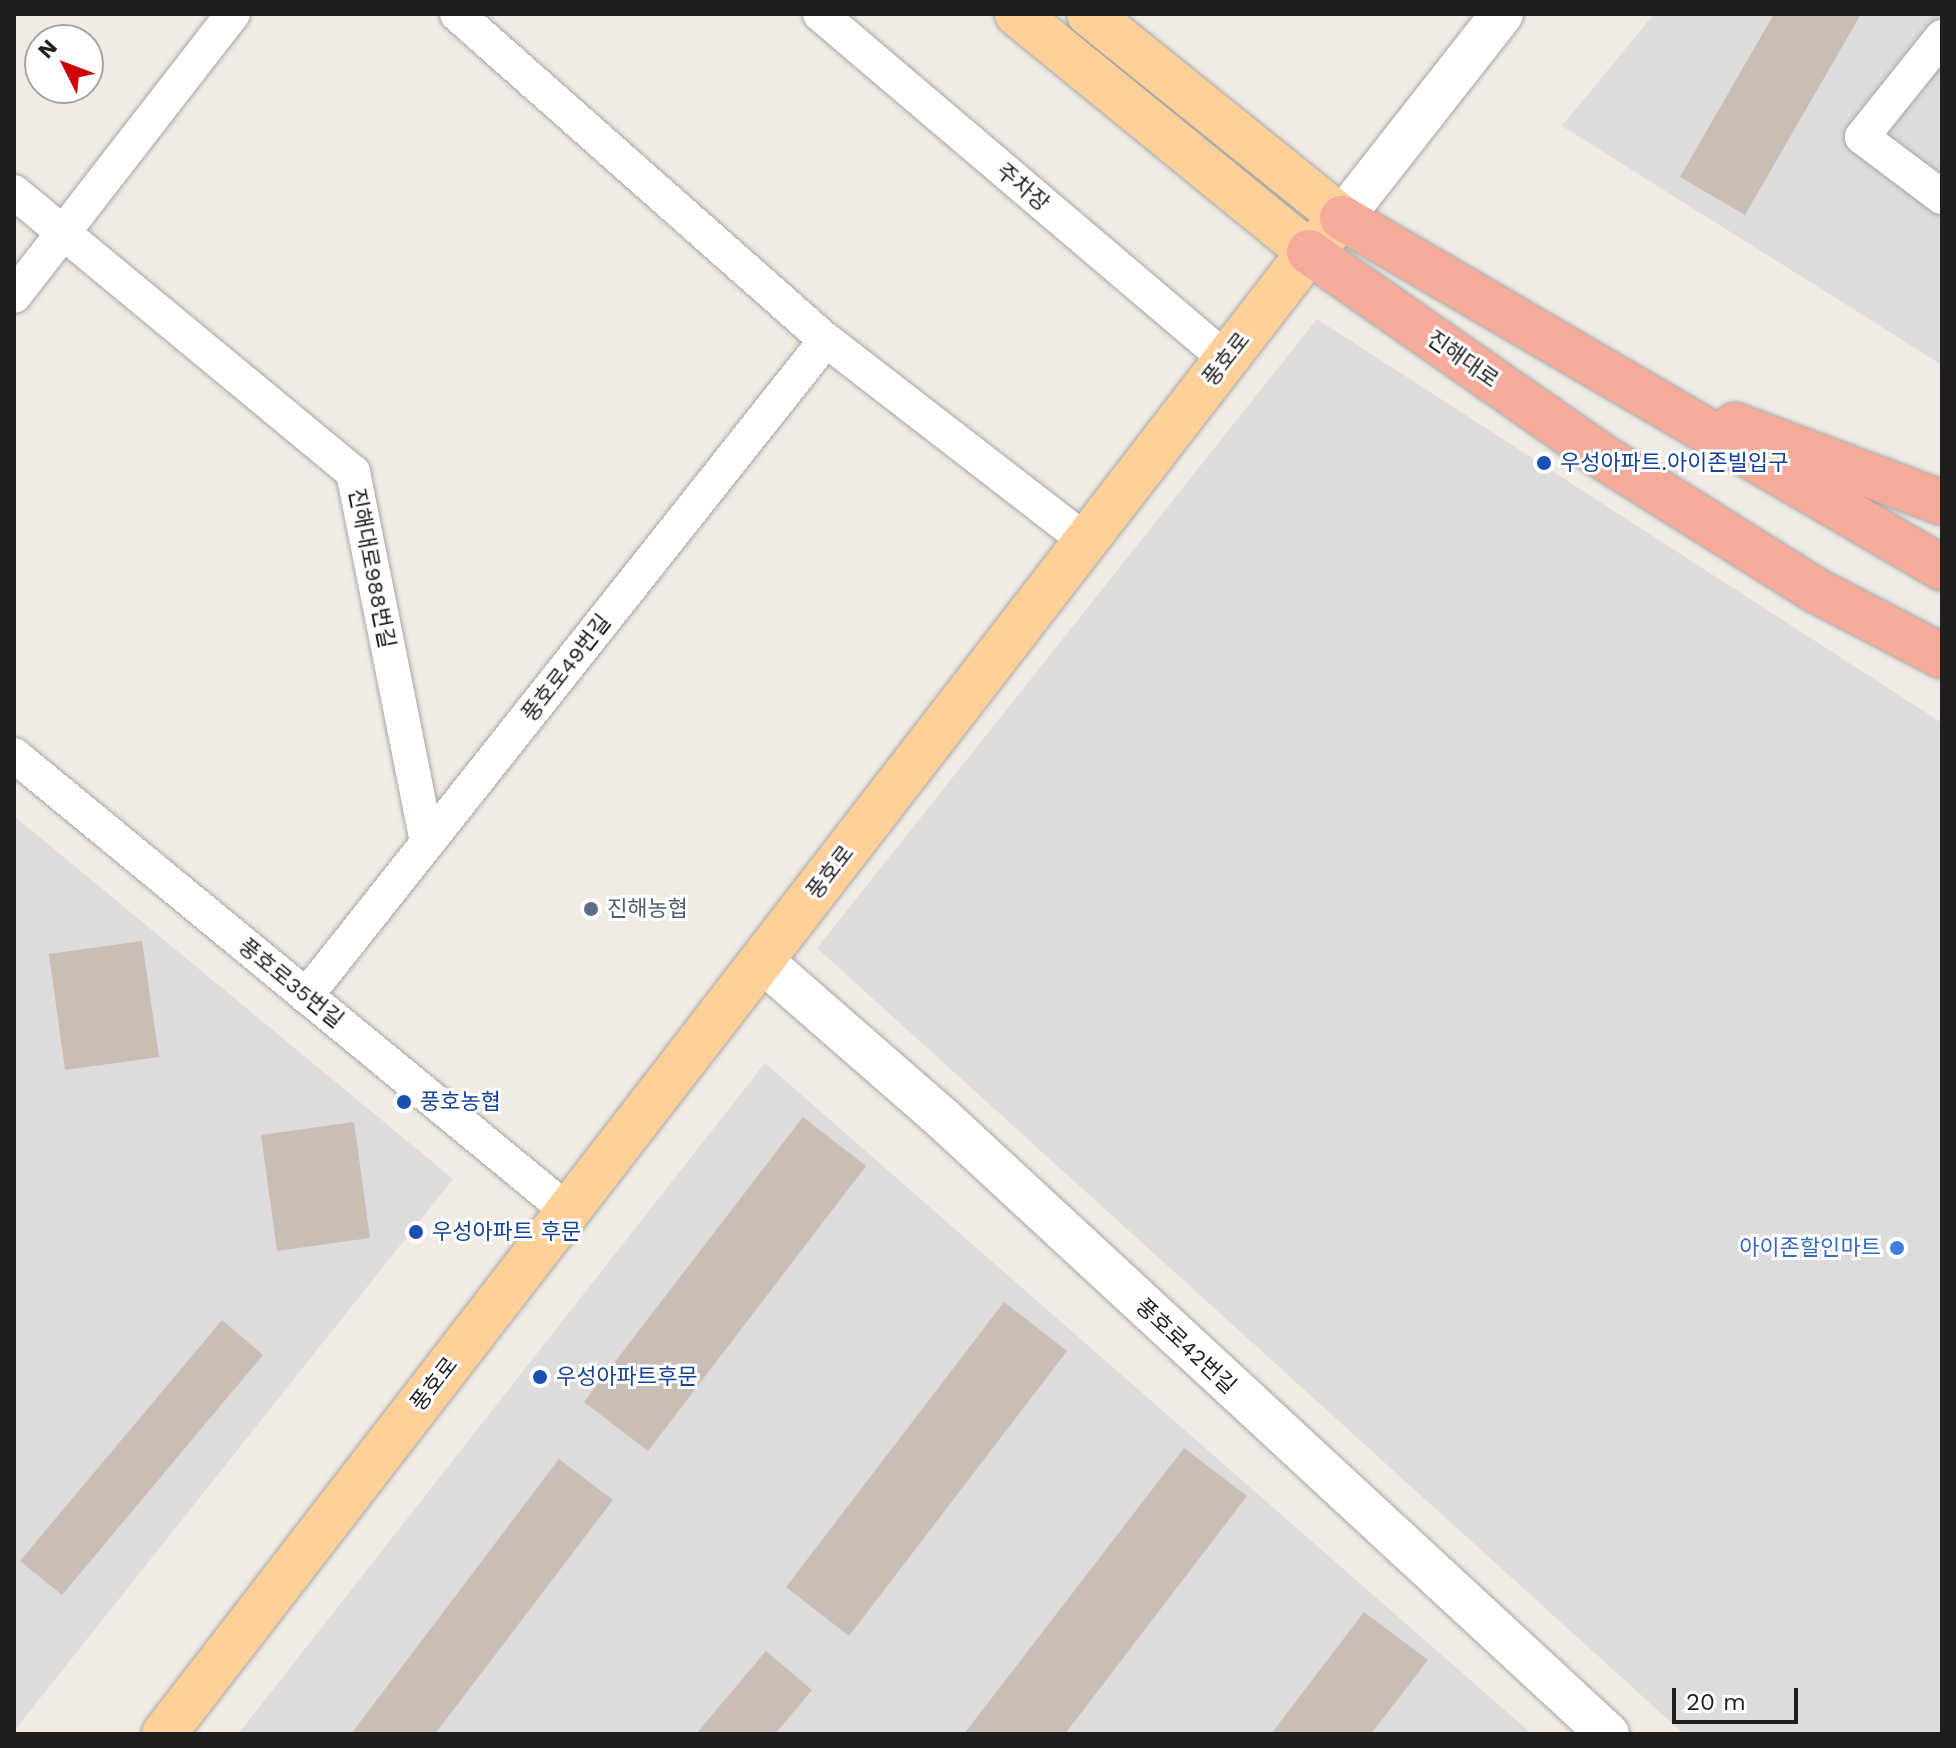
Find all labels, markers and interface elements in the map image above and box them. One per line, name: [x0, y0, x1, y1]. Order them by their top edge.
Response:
north arrow: [24, 24, 104, 104]
text: N: [33, 35, 62, 63]
street label: 주차장: [991, 157, 1055, 217]
street label: 진해대로: [1422, 325, 1504, 393]
street label: 풍호로: [1197, 327, 1255, 391]
place label: 우성아파트.아이존빌입구: [1560, 450, 1788, 476]
marker: 우성아파트.아이존빌입구: [1535, 454, 1553, 472]
street label: 진해대로988번길: [344, 486, 400, 650]
street label: 풍호로49번길: [516, 609, 616, 727]
street label: 풍호로: [801, 840, 859, 904]
place label: 진해농협: [607, 896, 688, 922]
marker: 진해농협: [582, 900, 600, 918]
street label: 풍호로35번길: [233, 933, 349, 1033]
place label: 풍호농협: [420, 1089, 501, 1115]
marker: 풍호농협: [395, 1093, 413, 1111]
place label: 우성아파트 후문: [432, 1219, 581, 1245]
marker: 우성아파트 후문: [407, 1223, 425, 1241]
place label: 아이존할인마트: [1739, 1235, 1881, 1261]
marker: 아이존할인마트: [1888, 1239, 1906, 1257]
street label: 풍호로42번길: [1130, 1293, 1242, 1399]
street label: 풍호로: [405, 1352, 463, 1416]
place label: 우성아파트후문: [556, 1364, 698, 1390]
marker: 우성아파트후문: [531, 1368, 549, 1386]
scale bar: [1676, 1672, 1802, 1722]
text: 20 m: [1686, 1688, 1746, 1716]

